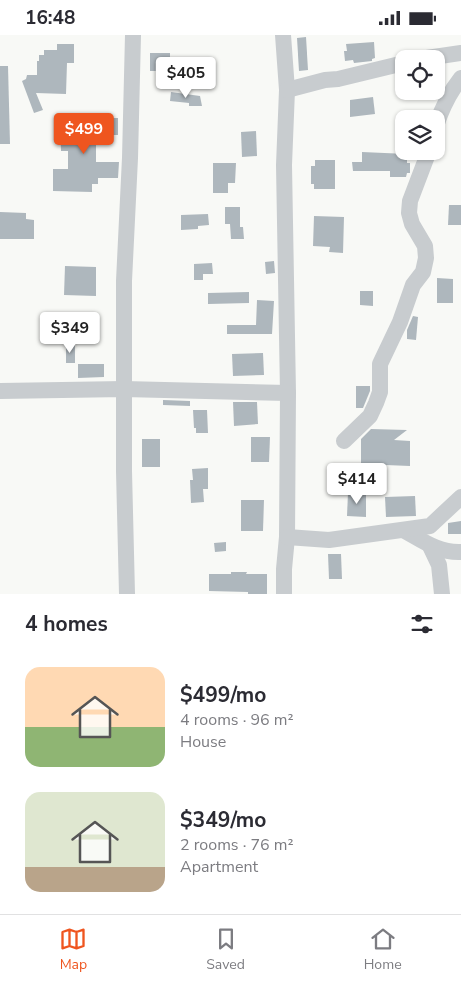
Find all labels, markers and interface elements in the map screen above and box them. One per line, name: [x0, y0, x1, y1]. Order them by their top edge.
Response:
text: 16:48: [25, 5, 75, 31]
map controls: [395, 50, 445, 160]
button: locate: [395, 50, 445, 100]
pin: $405: [156, 57, 216, 99]
text: $405: [167, 62, 205, 84]
button: layers: [395, 110, 445, 160]
pin: $499: [54, 113, 114, 155]
text: $499: [65, 118, 103, 140]
pin: $349: [40, 311, 100, 354]
text: $349: [51, 317, 89, 339]
pin: $414: [327, 463, 387, 505]
text: $414: [338, 468, 376, 490]
text: 4 homes: [25, 610, 108, 638]
icon: filters: [408, 610, 436, 638]
text: $499/mo: [180, 681, 266, 709]
icon: home: [65, 687, 125, 747]
text: 4 rooms · 96 m²: [180, 709, 293, 731]
text: House: [180, 731, 226, 753]
text: $349/mo: [180, 806, 266, 834]
icon: home: [65, 812, 125, 872]
text: 2 rooms · 76 m²: [180, 834, 293, 856]
text: Apartment: [180, 856, 258, 878]
tab: Map: [59, 925, 87, 974]
tab: Saved: [206, 925, 245, 974]
tab: Home: [364, 925, 402, 974]

